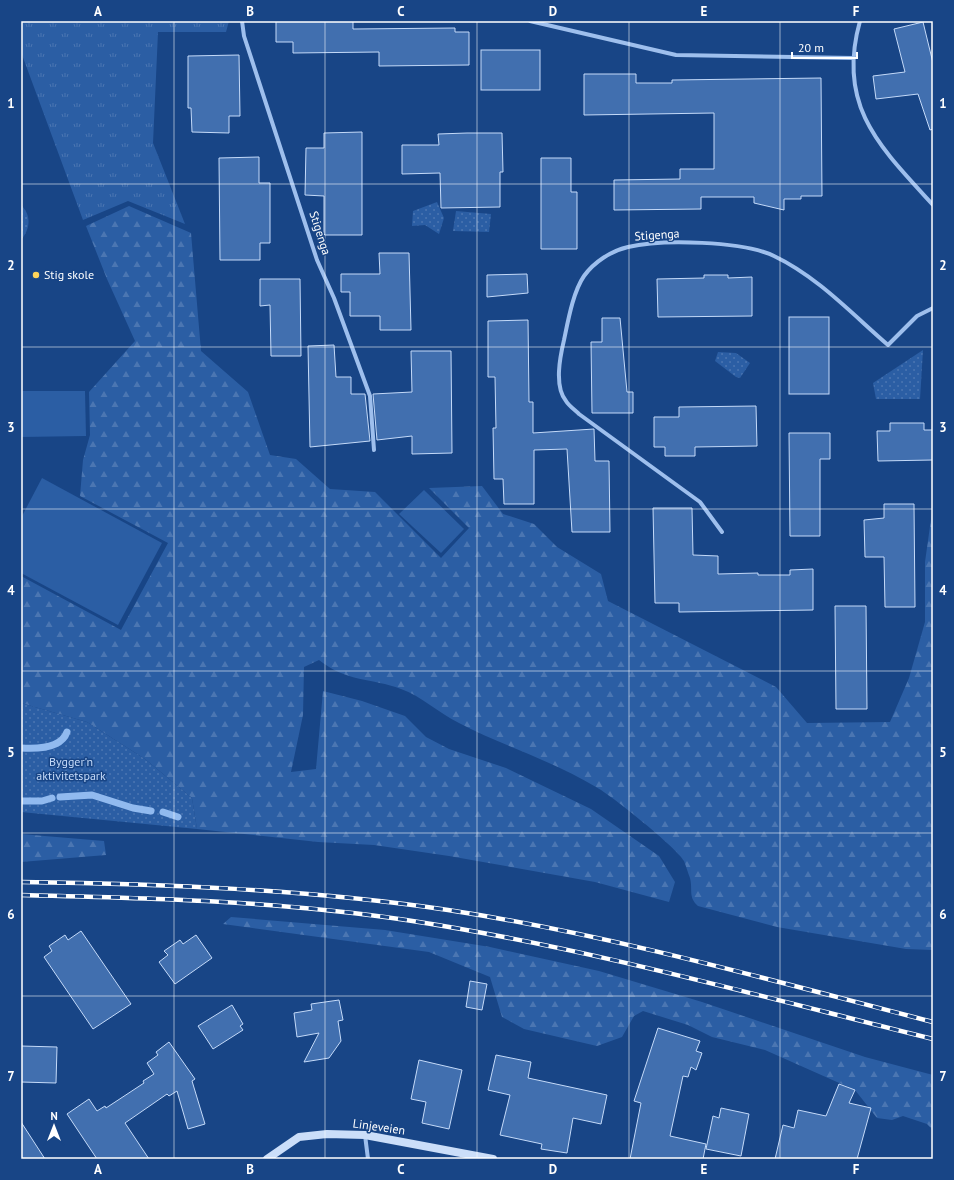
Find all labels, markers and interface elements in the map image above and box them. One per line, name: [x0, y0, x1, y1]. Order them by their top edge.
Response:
text: A: [94, 3, 102, 20]
text: B: [246, 3, 254, 20]
text: C: [397, 3, 405, 20]
text: D: [549, 3, 557, 20]
text: E: [701, 3, 708, 20]
text: F: [853, 3, 860, 20]
scale bar: [792, 34, 857, 60]
text: 20 m: [798, 40, 824, 55]
text: 1: [7, 95, 15, 112]
text: 1: [939, 95, 947, 112]
street label: Stigenga: [306, 209, 335, 257]
street label: Stigenga: [634, 225, 680, 244]
text: 2: [7, 257, 15, 274]
text: 2: [939, 257, 947, 274]
place label: Stig skole: [44, 267, 94, 282]
marker: Stig skole: [31, 270, 41, 280]
text: 3: [7, 419, 15, 436]
text: 3: [939, 419, 947, 436]
text: 4: [7, 582, 15, 599]
text: 4: [939, 582, 947, 599]
text: 5: [7, 744, 15, 761]
text: 5: [939, 744, 947, 761]
park label: Bygger'n aktivitetspark: [36, 754, 106, 783]
text: 6: [7, 906, 15, 923]
text: 6: [939, 906, 947, 923]
text: 7: [7, 1068, 15, 1085]
text: 7: [939, 1068, 947, 1085]
north arrow: [34, 1106, 74, 1146]
text: N: [50, 1109, 58, 1123]
street label: Linjeveien: [352, 1115, 406, 1138]
text: A: [94, 1161, 102, 1178]
text: B: [246, 1161, 254, 1178]
text: C: [397, 1161, 405, 1178]
text: D: [549, 1161, 557, 1178]
text: E: [701, 1161, 708, 1178]
text: F: [853, 1161, 860, 1178]

